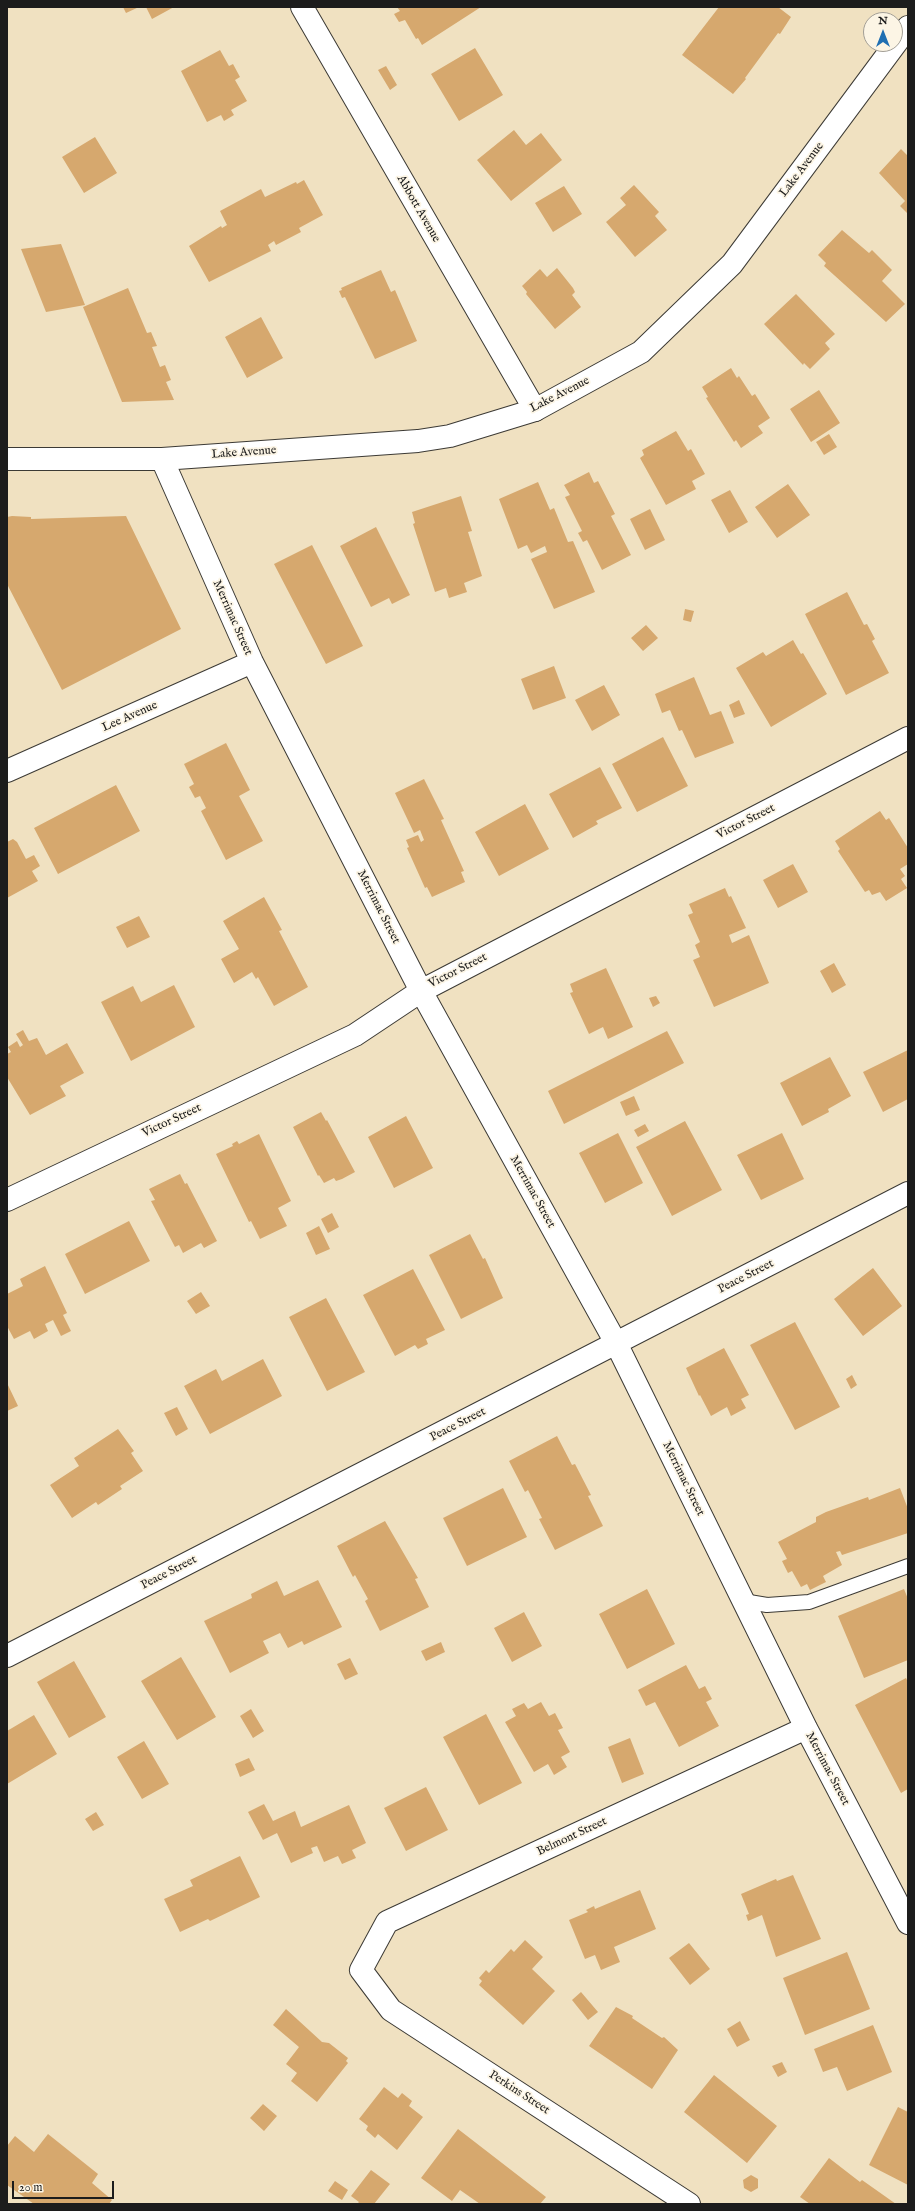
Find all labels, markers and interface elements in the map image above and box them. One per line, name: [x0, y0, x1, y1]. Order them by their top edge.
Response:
north arrow: [863, 12, 903, 52]
text: N: [878, 14, 888, 28]
street label: Lake Avenue: [777, 140, 827, 200]
street label: Abbott Avenue: [393, 173, 443, 245]
street label: Lake Avenue: [528, 374, 592, 416]
street label: Lake Avenue: [211, 444, 277, 462]
street label: Merrimac Street: [209, 578, 255, 658]
street label: Lee Avenue: [100, 698, 160, 736]
street label: Victor Street: [714, 801, 778, 843]
street label: Merrimac Street: [353, 868, 403, 946]
street label: Victor Street: [426, 950, 490, 992]
street label: Victor Street: [140, 1101, 204, 1141]
street label: Merrimac Street: [506, 1153, 558, 1231]
street label: Peace Street: [716, 1257, 776, 1297]
street label: Peace Street: [428, 1405, 488, 1445]
street label: Merrimac Street: [659, 1440, 707, 1518]
street label: Peace Street: [139, 1553, 199, 1593]
street label: Merrimac Street: [802, 1730, 852, 1808]
street label: Belmont Street: [535, 1815, 609, 1859]
street label: Perkins Street: [486, 2068, 552, 2118]
scale bar: [14, 2173, 116, 2199]
text: 20 m: [19, 2180, 42, 2195]

